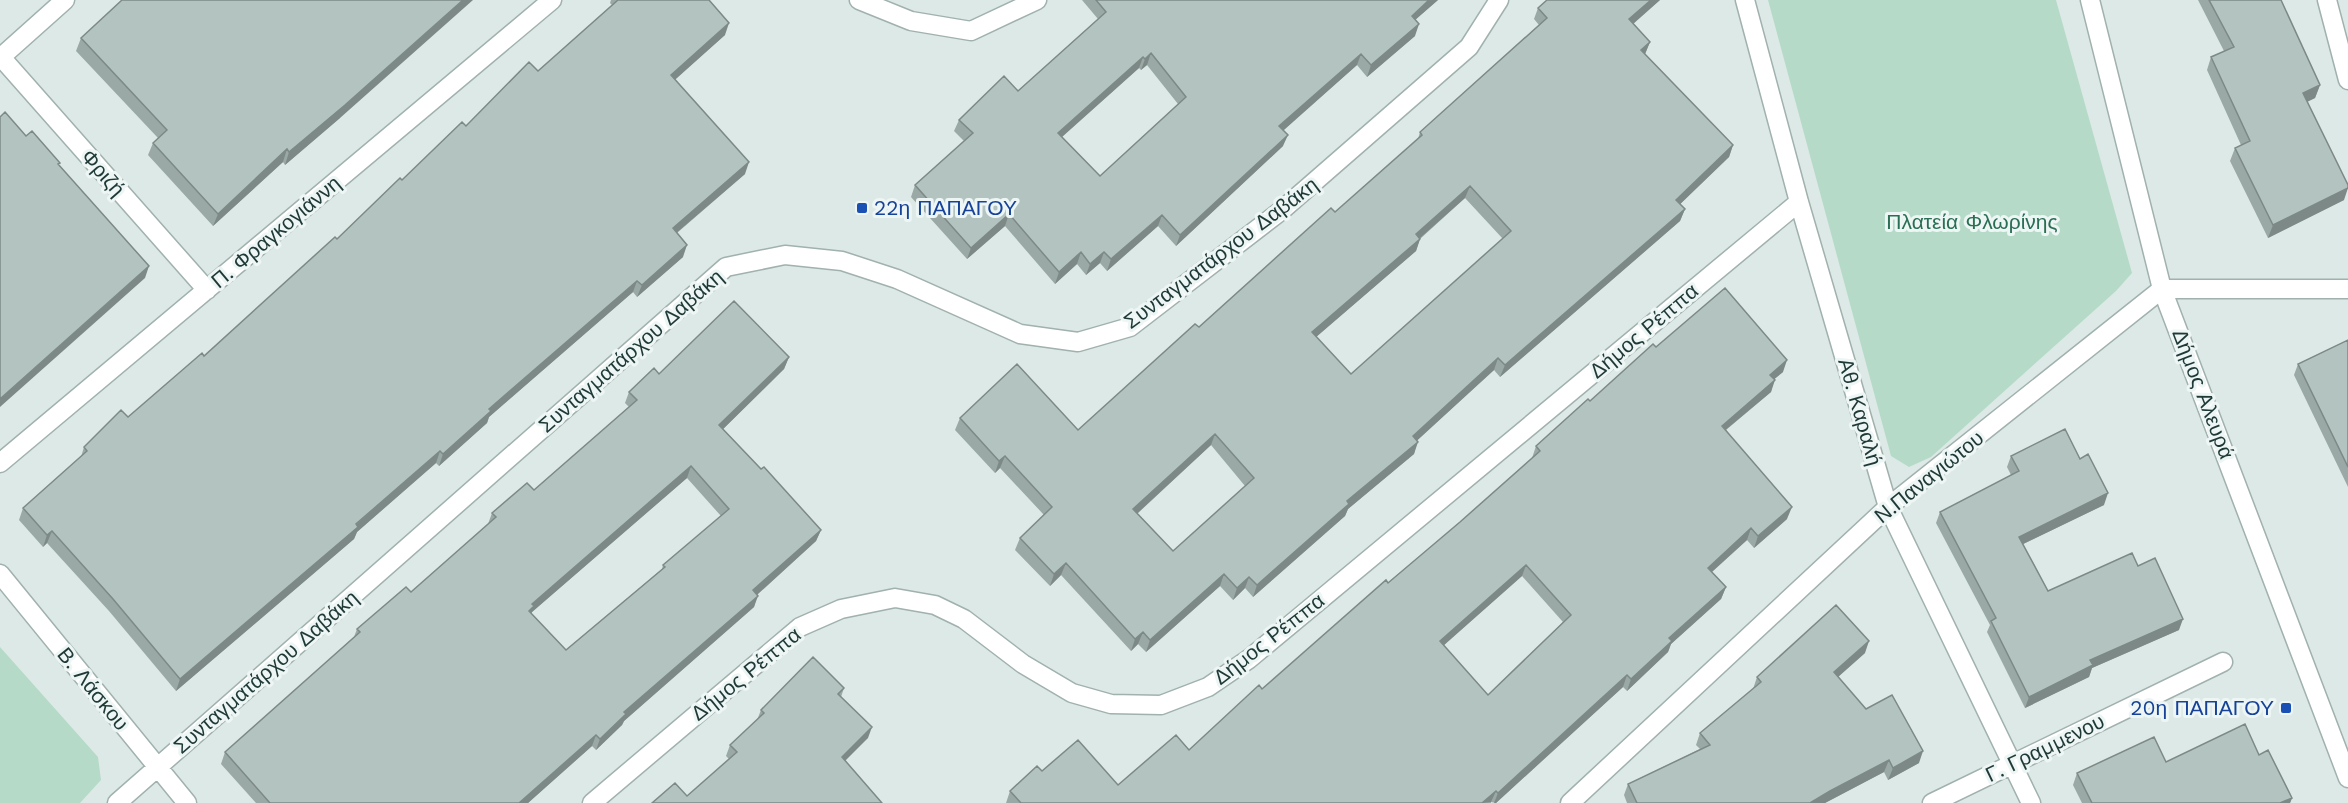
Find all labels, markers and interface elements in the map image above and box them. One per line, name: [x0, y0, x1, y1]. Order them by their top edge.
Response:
street label: Φριζή: [76, 144, 131, 201]
street label: Π. Φραγκογιάννη: [206, 170, 345, 293]
street label: Συνταγματάρχου Δαβάκη: [1119, 172, 1323, 334]
place label: 22η ΠΑΠΑΓΟΥ: [874, 195, 1017, 220]
marker: 22η ΠΑΠΑΓΟΥ: [855, 201, 869, 215]
park label: Πλατεία Φλωρίνης: [1886, 209, 2058, 234]
street label: Συνταγματάρχου Δαβάκη: [533, 264, 728, 438]
street label: Δήμος Ρέππα: [1584, 278, 1703, 383]
street label: Δήμος Αλευρά: [2167, 325, 2240, 462]
street label: Αθ. Καραλή: [1833, 355, 1888, 468]
street label: Ν.Παναγιώτου: [1869, 425, 1988, 528]
street label: Συνταγματάρχου Δαβάκη: [168, 585, 363, 759]
street label: Δήμος Ρέππα: [1208, 587, 1329, 690]
street label: Δήμος Ρέππα: [686, 622, 806, 726]
street label: Β. Λάσκου: [52, 642, 134, 735]
place label: 20η ΠΑΠΑΓΟΥ: [2130, 695, 2274, 720]
marker: 20η ΠΑΠΑΓΟΥ: [2279, 701, 2293, 715]
street label: Γ. Γραμμενου: [1981, 708, 2108, 787]

